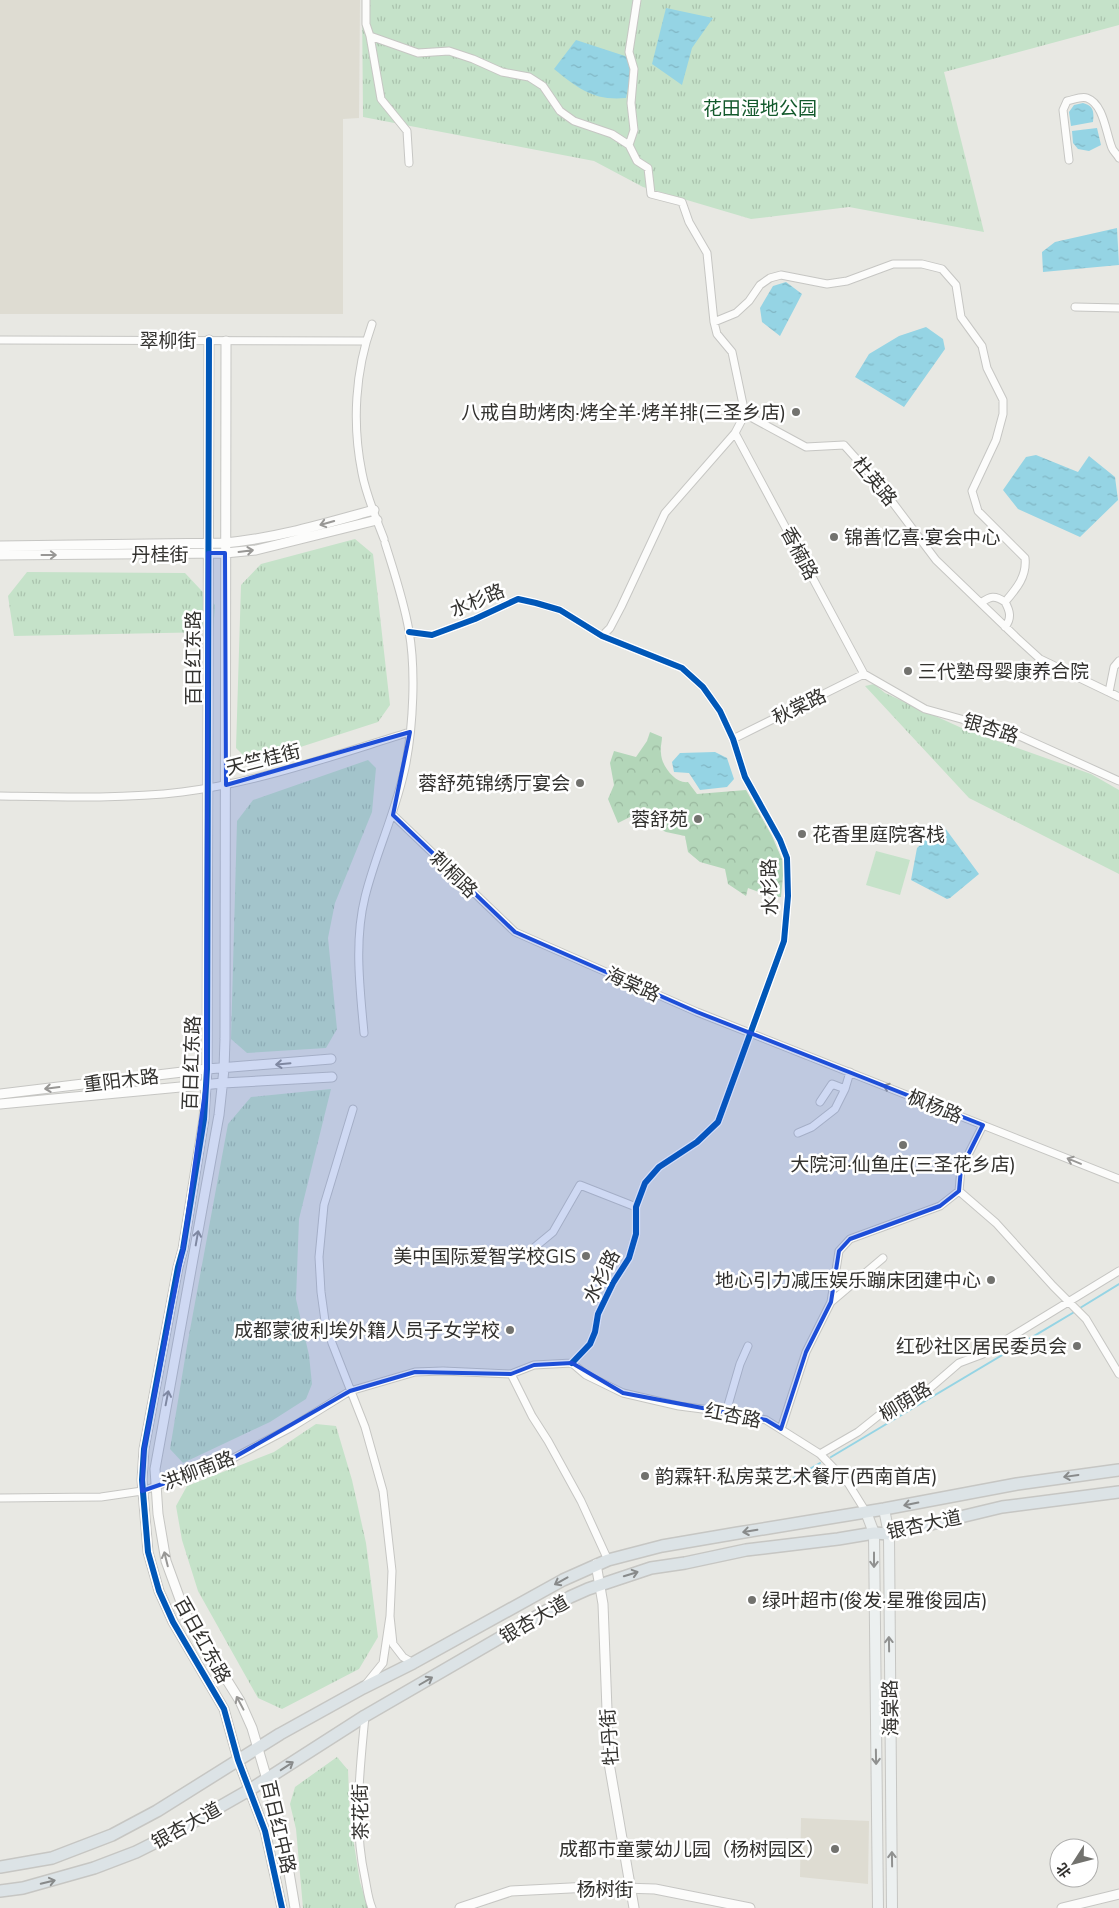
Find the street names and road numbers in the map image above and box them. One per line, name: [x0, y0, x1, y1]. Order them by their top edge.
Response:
street label: 翠柳街: [139, 328, 197, 352]
street label: 杜英路: [847, 451, 903, 511]
street label: 香楠路: [776, 522, 824, 584]
street label: 丹桂街: [131, 542, 189, 566]
street label: 水杉路: [446, 578, 508, 622]
street label: 百日红东路: [181, 610, 205, 706]
street label: 秋棠路: [768, 683, 830, 729]
street label: 银杏路: [960, 708, 1022, 748]
street label: 天竺桂街: [223, 738, 303, 780]
street label: 刺桐路: [425, 846, 483, 902]
street label: 水杉路: [756, 858, 782, 916]
street label: 海棠路: [602, 961, 664, 1007]
street label: 百日红东路: [177, 1015, 205, 1111]
street label: 重阳木路: [82, 1063, 160, 1097]
street label: 枫杨路: [904, 1084, 966, 1128]
street label: 水杉路: [577, 1245, 625, 1307]
street label: 柳荫路: [874, 1376, 936, 1426]
street label: 红杏路: [703, 1398, 763, 1432]
street label: 洪柳南路: [158, 1445, 238, 1495]
street label: 银杏大道: [884, 1504, 964, 1544]
street label: 银杏大道: [495, 1590, 573, 1648]
street label: 百日红东路: [169, 1593, 237, 1687]
street label: 海棠路: [878, 1679, 902, 1737]
street label: 牡丹街: [595, 1708, 623, 1766]
street label: 百日红中路: [257, 1778, 301, 1876]
street label: 茶花街: [348, 1783, 372, 1841]
street label: 银杏大道: [147, 1796, 225, 1854]
street label: 杨树街: [576, 1877, 634, 1901]

